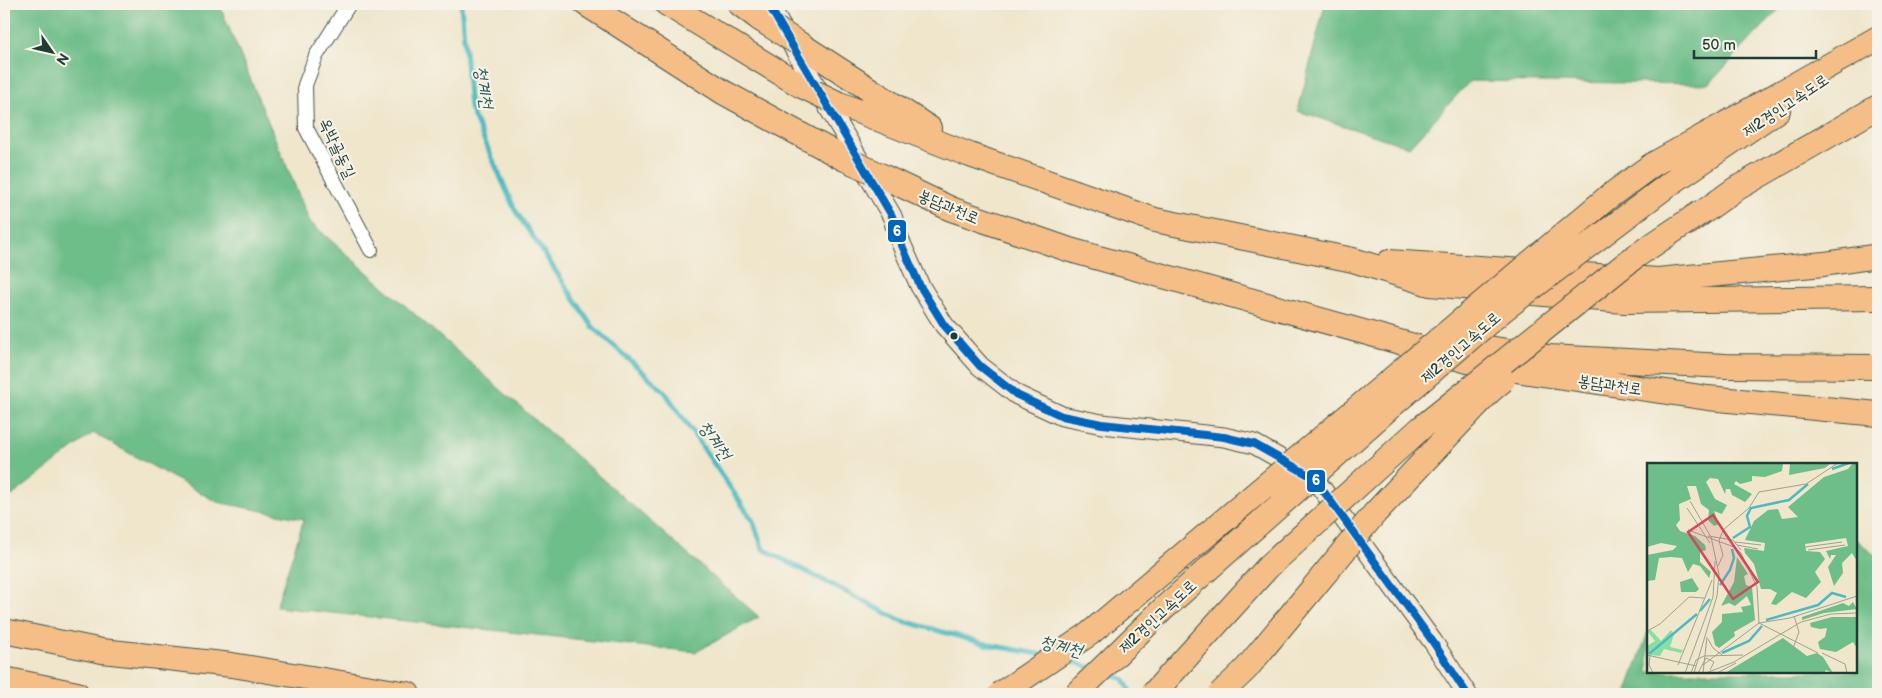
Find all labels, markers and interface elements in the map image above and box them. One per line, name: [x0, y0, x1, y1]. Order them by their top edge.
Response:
north arrow: [28, 28, 78, 78]
scale bar: [1694, 28, 1817, 60]
text: 50 m: [1702, 36, 1736, 55]
text: N: [52, 50, 72, 68]
water label: 청계천: [470, 64, 498, 112]
street label: 제2경인고속도로: [1739, 71, 1832, 142]
street label: 옥박골동길: [314, 115, 359, 182]
street label: 봉담과천로: [915, 186, 982, 229]
line badge: 6: [887, 219, 907, 243]
text: 6: [893, 223, 901, 240]
street label: 제2경인고속도로: [1417, 308, 1505, 388]
unlabelled marker: [949, 331, 959, 341]
street label: 봉담과천로: [1577, 372, 1643, 399]
water label: 청계천: [694, 416, 737, 465]
inset map: [1647, 463, 1857, 673]
line badge: 6: [1306, 469, 1326, 493]
text: 6: [1312, 472, 1320, 489]
street label: 제2경인고속도로: [1115, 576, 1201, 658]
water label: 청계천: [1037, 631, 1086, 662]

